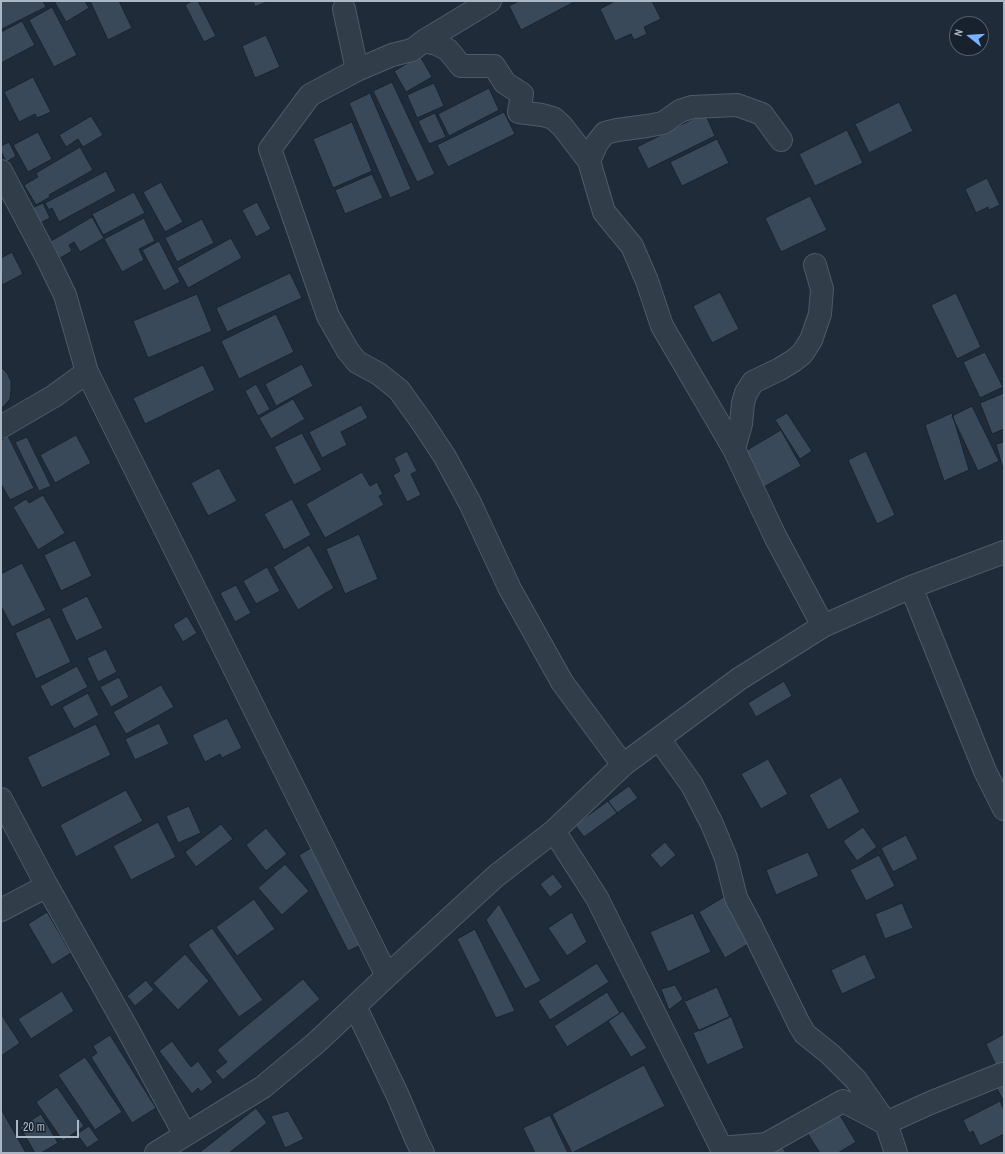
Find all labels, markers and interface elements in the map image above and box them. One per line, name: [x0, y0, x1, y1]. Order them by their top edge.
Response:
north arrow: [949, 16, 989, 56]
text: N: [951, 28, 966, 38]
scale bar: [18, 1112, 81, 1138]
text: 20 m: [23, 1119, 45, 1135]

